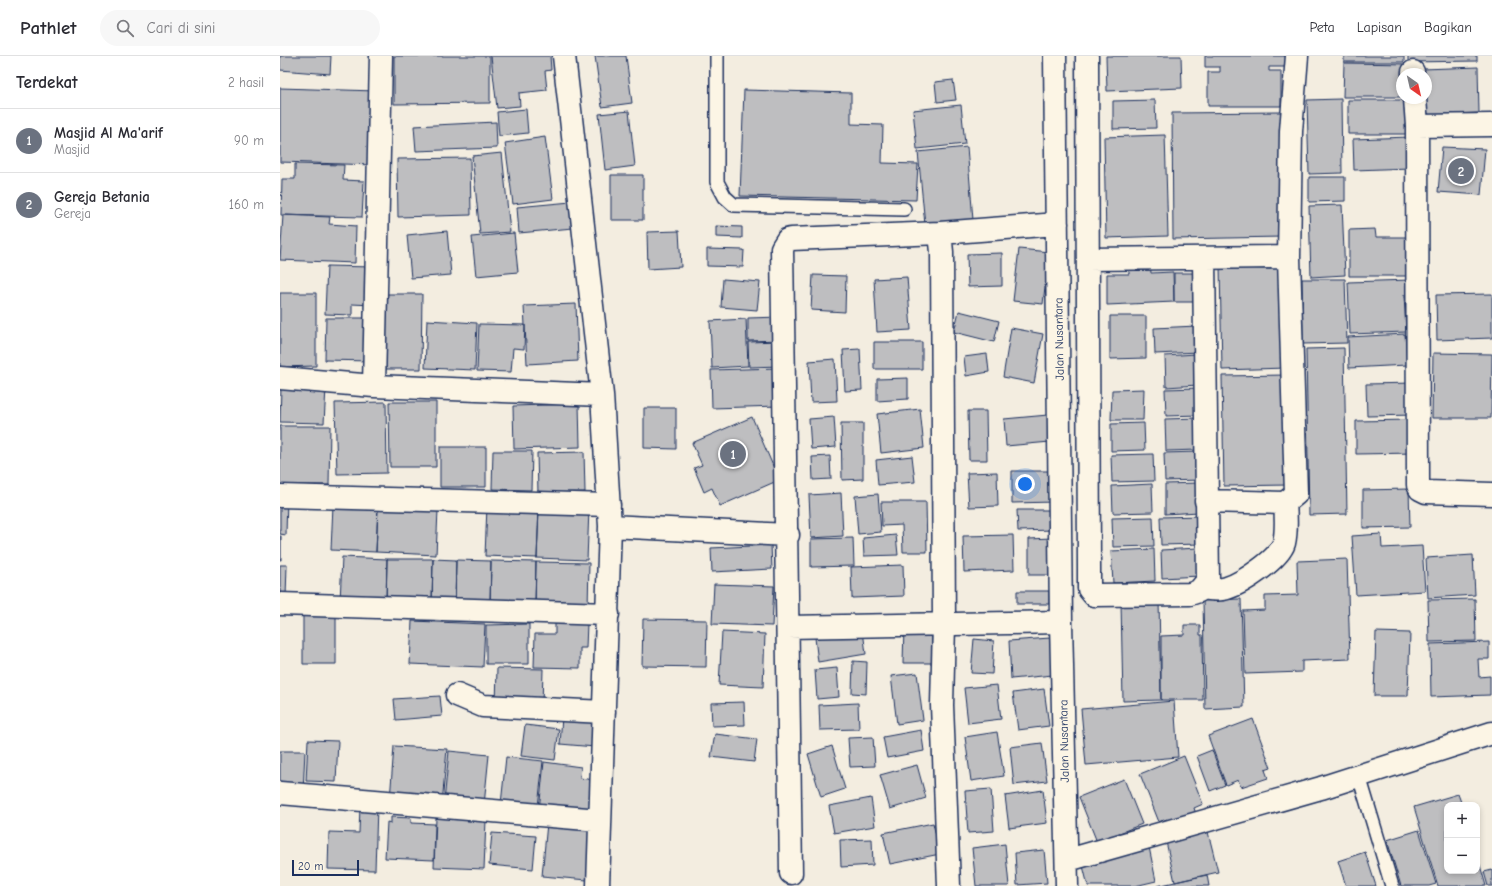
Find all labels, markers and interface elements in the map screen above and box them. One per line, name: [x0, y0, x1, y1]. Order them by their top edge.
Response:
search box: [100, 10, 380, 46]
text: Pathlet: [20, 17, 76, 39]
icon: search: [114, 17, 136, 39]
text: Cari di sini: [146, 19, 216, 37]
text: Peta: [1310, 19, 1335, 36]
text: Lapisan: [1357, 19, 1402, 36]
text: Bagikan: [1424, 19, 1472, 36]
north arrow: [1396, 68, 1432, 104]
text: Terdekat: [16, 73, 78, 92]
text: 2 hasil: [228, 75, 264, 90]
text: Masjid Al Ma'arif: [54, 124, 163, 142]
text: 1: [26, 133, 32, 148]
text: 90 m: [234, 133, 264, 148]
text: Masjid: [54, 142, 90, 157]
pin: 2: [1448, 156, 1474, 186]
text: Gereja Betania: [54, 188, 150, 206]
text: 2: [26, 197, 32, 212]
text: 160 m: [229, 197, 264, 212]
text: Gereja: [54, 206, 91, 221]
street label: Jalan Nusantara: [1051, 297, 1067, 381]
pin: 1: [720, 439, 746, 469]
your location: [1015, 474, 1035, 494]
street label: Jalan Nusantara: [1056, 699, 1072, 783]
map controls: [1444, 802, 1480, 874]
button: +: [1444, 802, 1480, 838]
button: −: [1444, 838, 1480, 874]
scale bar: [292, 858, 359, 877]
text: 20 m: [298, 860, 323, 873]

